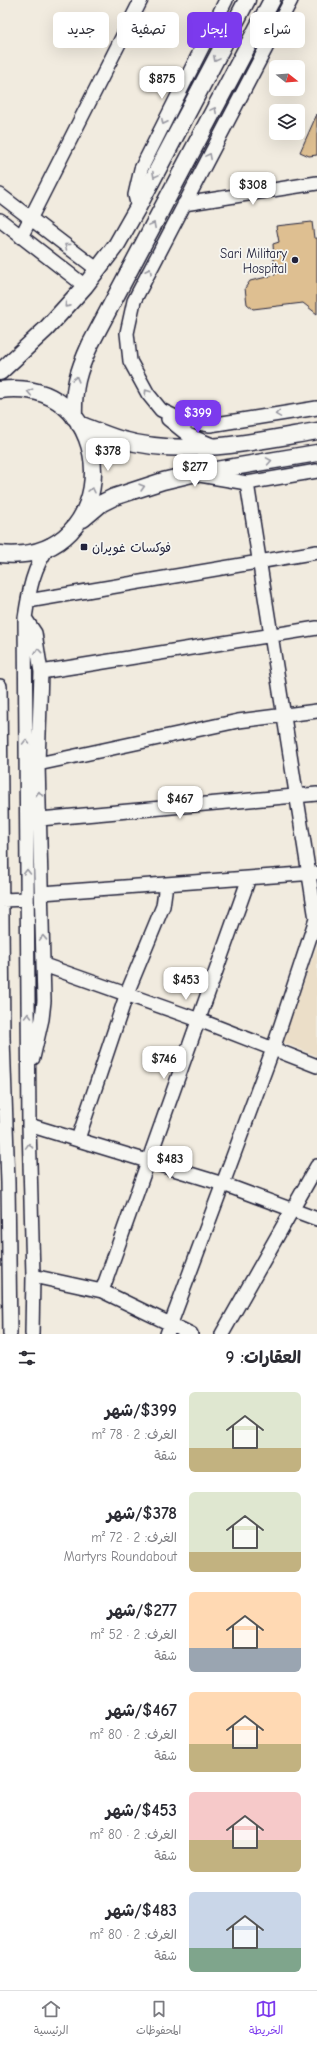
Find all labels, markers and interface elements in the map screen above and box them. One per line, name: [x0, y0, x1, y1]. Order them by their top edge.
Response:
chip: جديد: [53, 12, 109, 48]
chip: تصفية: [117, 12, 179, 48]
chip: إيجار: [187, 12, 242, 48]
chip: شراء: [250, 12, 305, 48]
one-way arrow: [213, 55, 220, 63]
north arrow: [269, 60, 305, 96]
map controls: [269, 60, 305, 140]
pin: $875: [138, 66, 186, 100]
text: $875: [148, 71, 176, 86]
button: layers: [269, 104, 305, 140]
one-way arrow: [209, 107, 217, 114]
one-way arrow: [162, 118, 169, 125]
one-way arrow: [205, 153, 212, 160]
one-way arrow: [153, 170, 160, 178]
pin: $308: [229, 172, 277, 206]
text: $308: [239, 177, 267, 192]
one-way arrow: [148, 222, 156, 229]
one-way arrow: [64, 244, 71, 251]
place label: Sari Military Hospital: [220, 246, 287, 276]
marker: Sari Military Hospital: [290, 255, 300, 265]
one-way arrow: [144, 268, 152, 275]
one-way arrow: [65, 300, 72, 308]
one-way arrow: [72, 375, 80, 382]
one-way arrow: [26, 388, 33, 396]
one-way arrow: [144, 389, 152, 396]
pin: $399: [174, 400, 222, 434]
text: $399: [184, 405, 212, 420]
one-way arrow: [275, 409, 282, 418]
pin: $378: [84, 438, 132, 472]
text: $378: [95, 443, 121, 458]
pin: $277: [171, 454, 219, 488]
one-way arrow: [266, 457, 272, 466]
text: $277: [182, 459, 208, 474]
one-way arrow: [138, 483, 145, 492]
one-way arrow: [87, 487, 95, 493]
place label: فوكسات غويران: [92, 540, 171, 556]
marker: فوكسات غويران: [79, 542, 89, 552]
one-way arrow: [34, 647, 43, 654]
one-way arrow: [22, 739, 30, 745]
pin: $467: [156, 786, 204, 820]
one-way arrow: [35, 791, 43, 797]
text: $467: [167, 791, 193, 806]
one-way arrow: [23, 869, 31, 875]
one-way arrow: [39, 935, 48, 941]
pin: $453: [162, 967, 210, 1001]
text: $453: [172, 972, 200, 987]
one-way arrow: [24, 1013, 32, 1019]
pin: $746: [140, 1046, 188, 1080]
text: $746: [151, 1051, 177, 1066]
one-way arrow: [25, 1143, 33, 1149]
pin: $483: [146, 1146, 194, 1180]
text: $483: [157, 1151, 184, 1166]
icon: filters: [16, 1347, 38, 1369]
text: العقارات: 9: [226, 1348, 301, 1367]
text: $399/شهر: [105, 1401, 177, 1420]
icon: home: [221, 1408, 269, 1456]
text: الغرف: 2 · 78 m²: [91, 1427, 177, 1442]
text: شقة: [154, 1448, 177, 1463]
text: $378/شهر: [107, 1504, 177, 1523]
icon: home: [221, 1508, 269, 1556]
text: الغرف: 2 · 72 m²: [91, 1530, 177, 1545]
text: Martyrs Roundabout: [64, 1549, 177, 1564]
text: $277/شهر: [107, 1601, 177, 1620]
icon: home: [221, 1608, 269, 1656]
text: الغرف: 2 · 52 m²: [90, 1627, 177, 1642]
text: شقة: [154, 1648, 177, 1663]
text: $467/شهر: [107, 1701, 177, 1720]
icon: home: [221, 1708, 269, 1756]
text: الغرف: 2 · 80 m²: [90, 1727, 177, 1742]
text: شقة: [154, 1748, 177, 1763]
text: $453/شهر: [106, 1801, 177, 1820]
icon: home: [221, 1808, 269, 1856]
text: الغرف: 2 · 80 m²: [90, 1827, 177, 1842]
text: شقة: [154, 1848, 177, 1863]
text: $483/شهر: [106, 1901, 177, 1920]
icon: home: [221, 1908, 269, 1956]
text: الغرف: 2 · 80 m²: [90, 1927, 177, 1942]
text: شقة: [154, 1948, 177, 1963]
tab: الرئيسية: [34, 1998, 68, 2040]
tab: المحفوظات: [136, 1998, 181, 2040]
tab: الخريطة: [249, 1998, 283, 2040]

